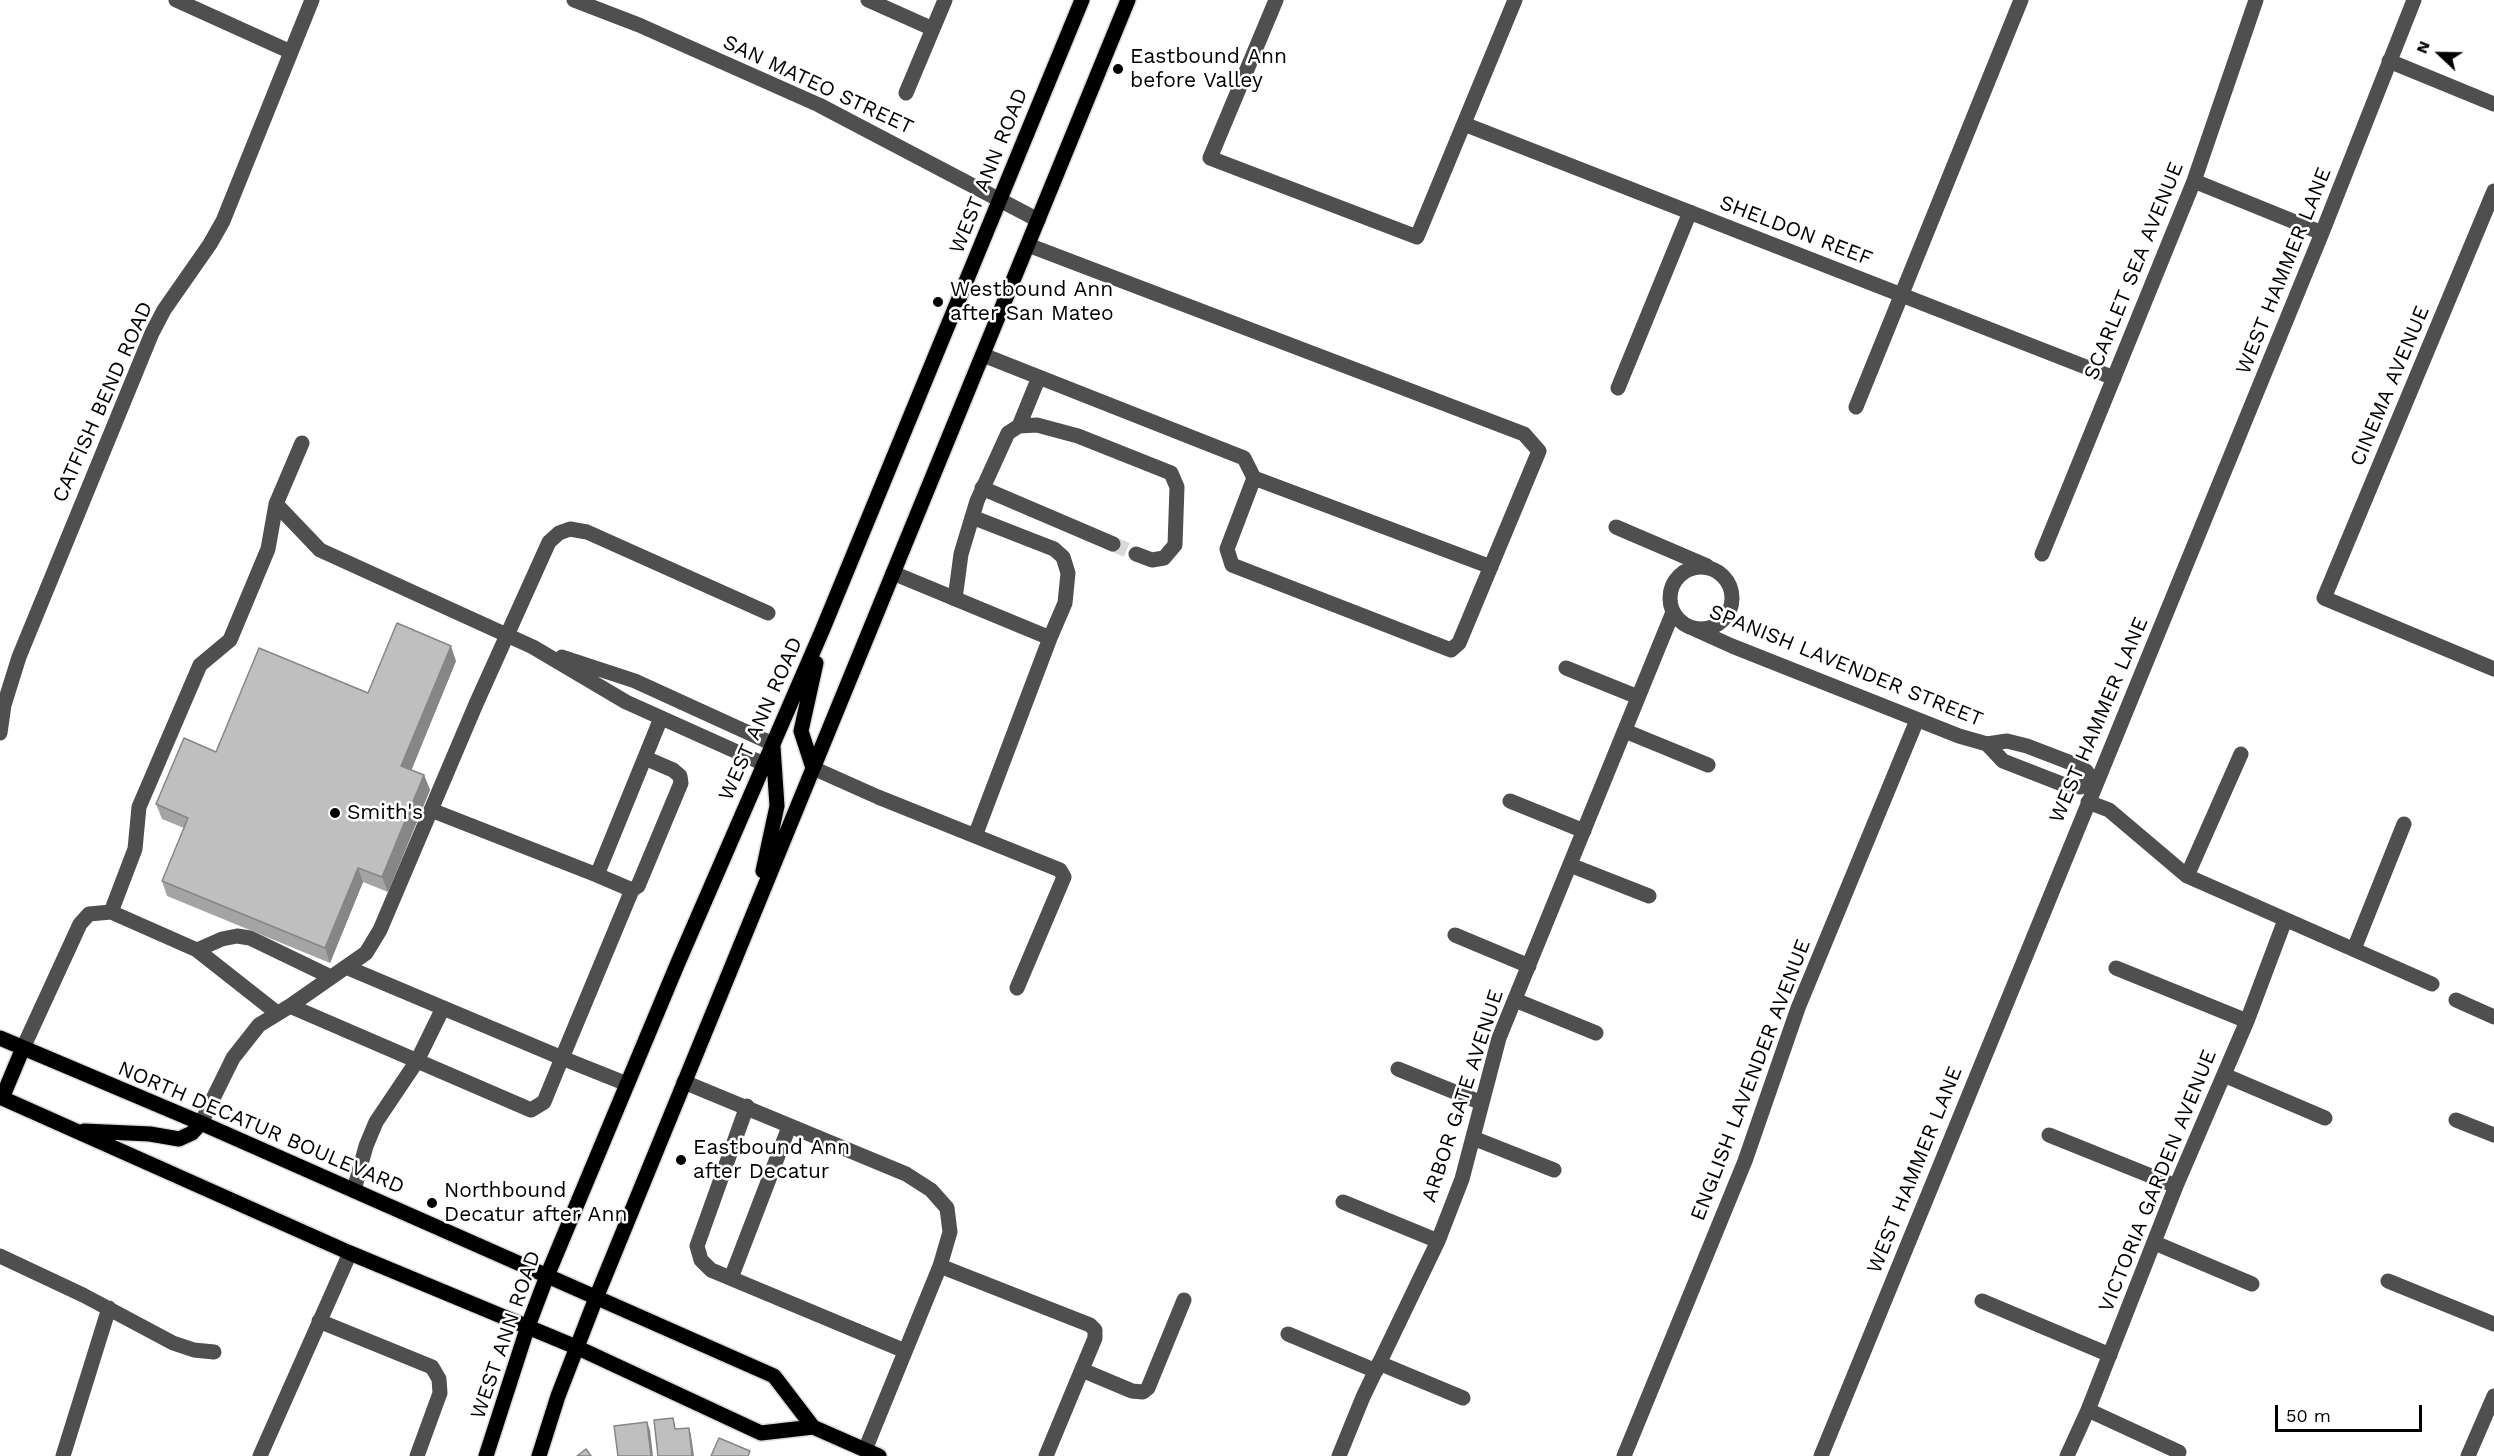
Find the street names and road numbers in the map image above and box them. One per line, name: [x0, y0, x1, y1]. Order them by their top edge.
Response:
street label: SAN MATEO STREET: [719, 30, 917, 140]
street label: WEST ANN ROAD: [944, 85, 1034, 257]
street label: SCARLET SEA AVENUE: [2079, 158, 2189, 384]
street label: WEST HAMMER LANE: [2231, 164, 2337, 378]
street label: SHELDON REEF: [1716, 190, 1876, 272]
street label: CATFISH BEND ROAD: [47, 298, 159, 506]
street label: CINEMA AVENUE: [2345, 302, 2435, 470]
street label: SPANISH LAVENDER STREET: [1705, 599, 1987, 733]
street label: WEST HAMMER LANE: [2044, 613, 2154, 827]
street label: WEST ANN ROAD: [714, 633, 808, 805]
street label: ENGLISH LAVENDER AVENUE: [1686, 936, 1816, 1224]
street label: ARBOR GATE AVENUE: [1417, 987, 1509, 1205]
street label: VICTORIA GARDEN AVENUE: [2094, 1046, 2222, 1316]
street label: NORTH DECATUR BOULEVARD: [114, 1056, 408, 1200]
street label: WEST HAMMER LANE: [1862, 1063, 1968, 1277]
street label: WEST ANN ROAD: [465, 1248, 547, 1422]

